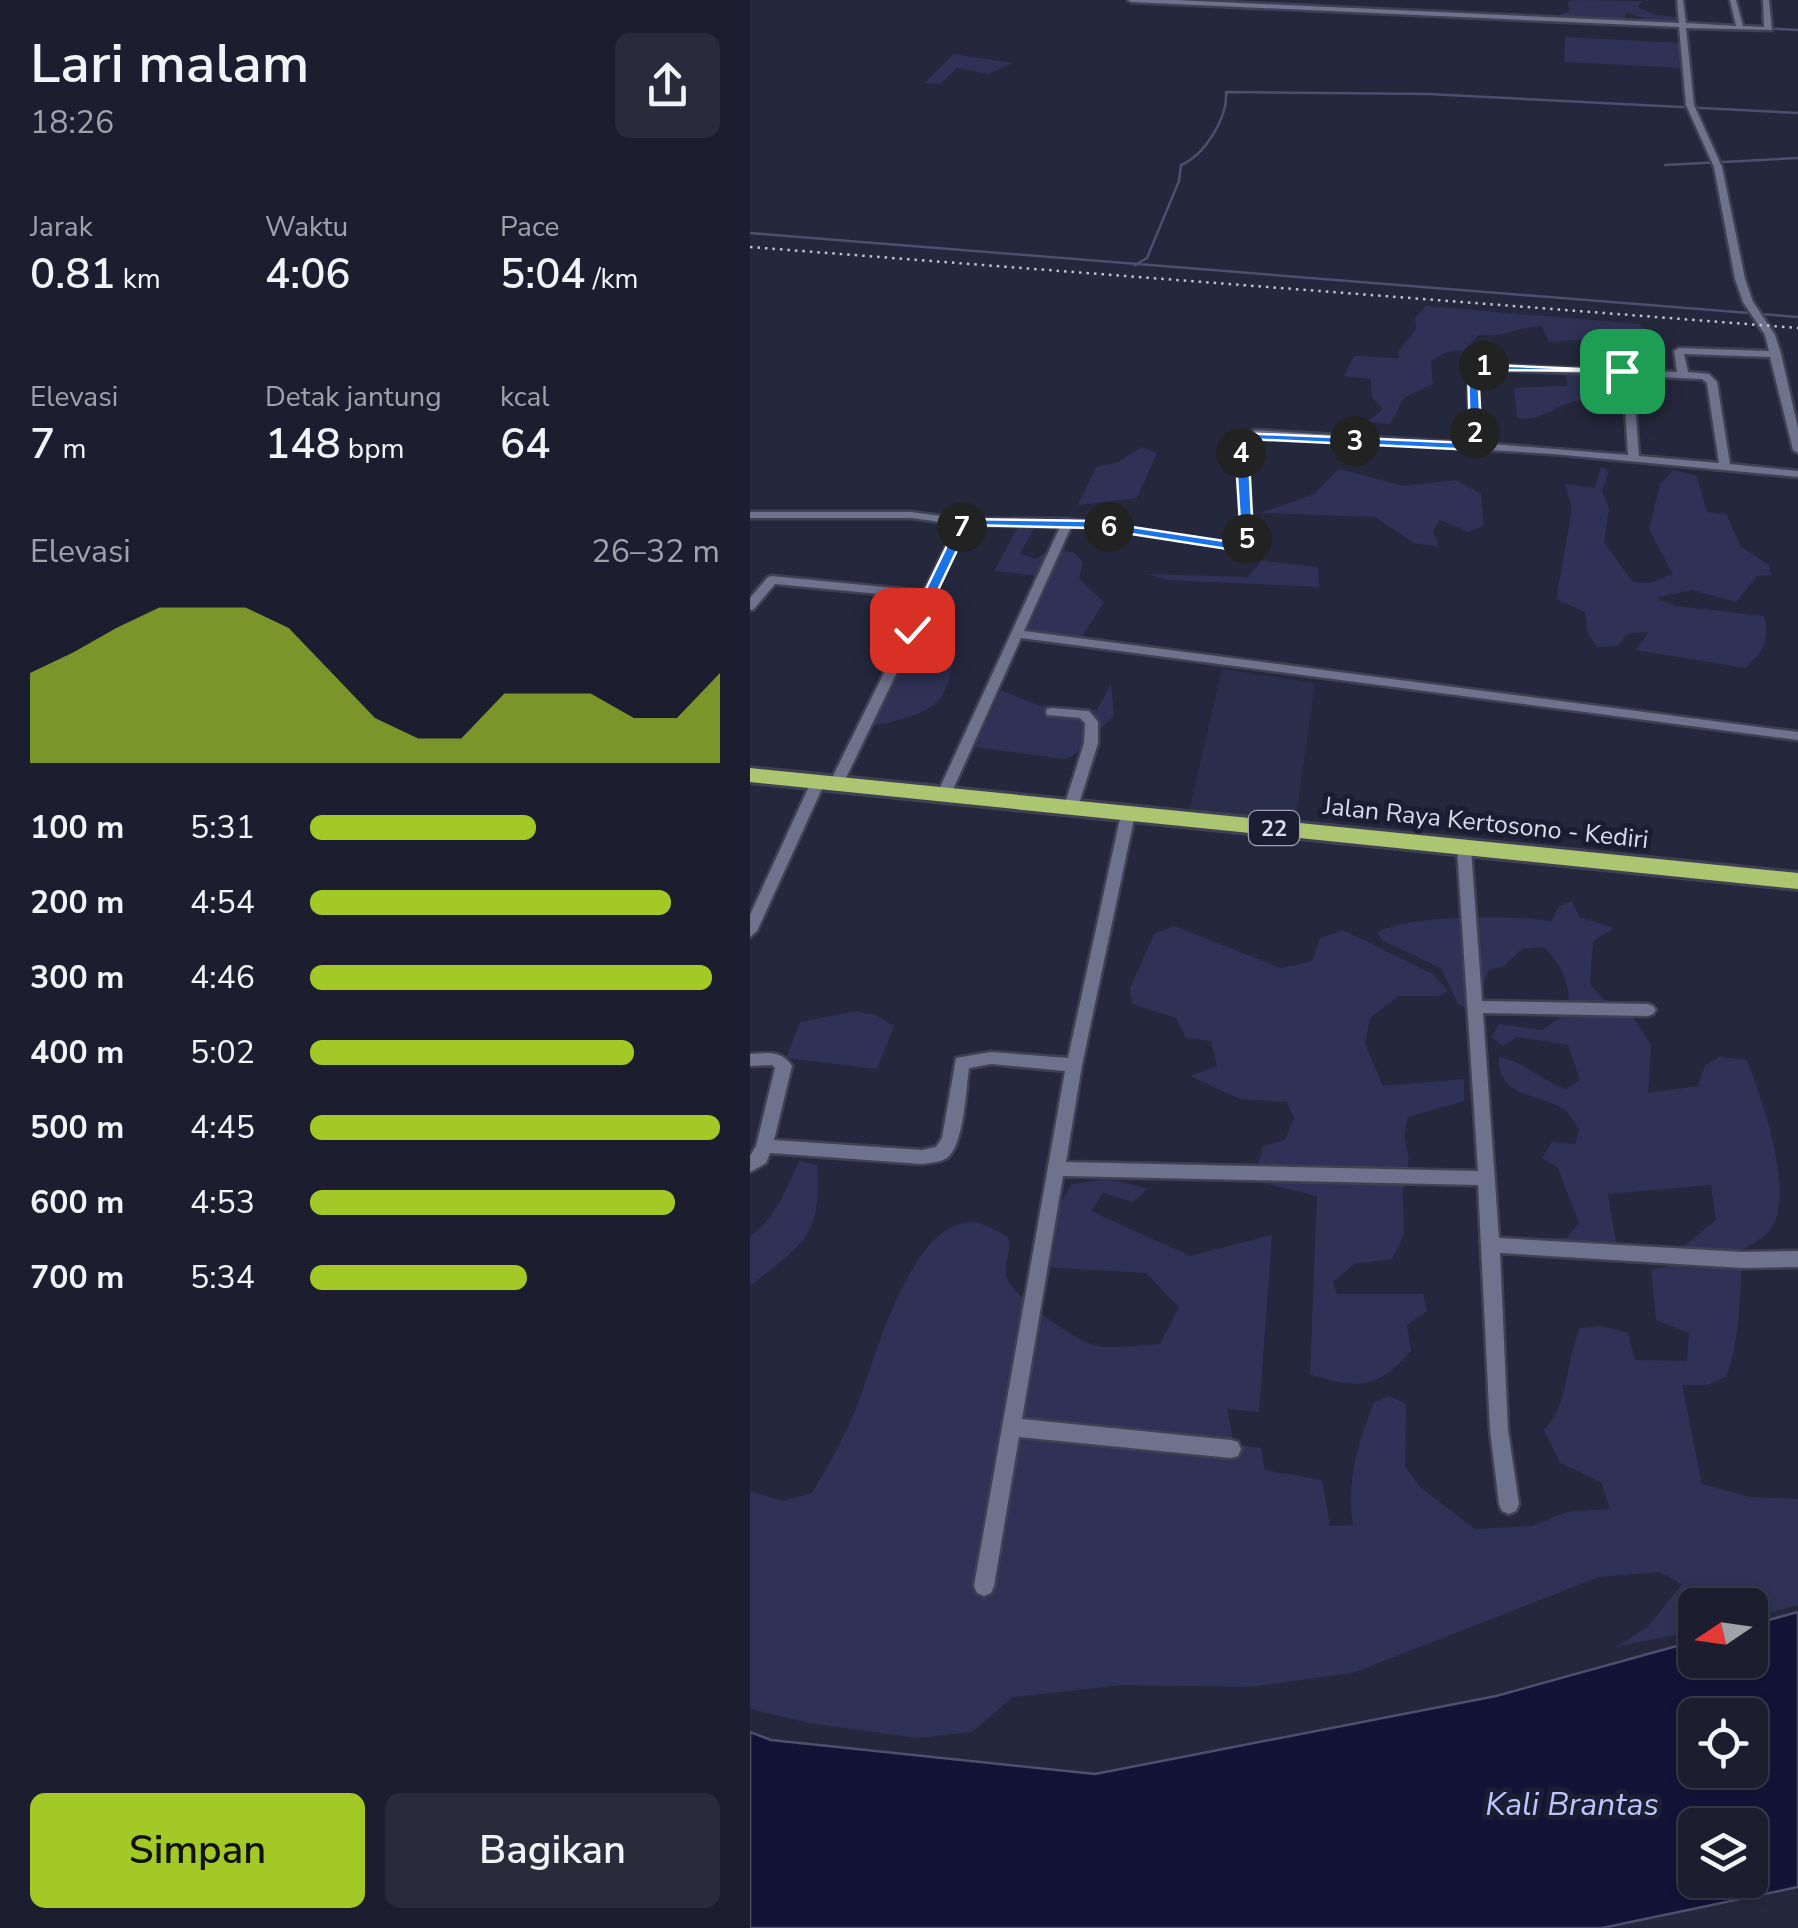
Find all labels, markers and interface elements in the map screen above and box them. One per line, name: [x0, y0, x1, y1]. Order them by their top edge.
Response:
text: Lari malam: [30, 26, 309, 101]
button: share: [615, 33, 720, 138]
text: 18:26: [30, 101, 114, 144]
text: Jarak: [30, 208, 93, 246]
text: Waktu: [265, 208, 348, 246]
text: Pace: [500, 208, 559, 246]
text: 0.81: [30, 246, 116, 303]
text: 4:06: [265, 246, 351, 303]
text: 5:04: [500, 246, 586, 303]
text: km: [116, 260, 161, 298]
text: /km: [586, 260, 639, 298]
pin: [1580, 329, 1665, 414]
pin: 1: [1459, 341, 1509, 391]
icon: arrive: [1595, 344, 1650, 399]
text: 1: [1476, 347, 1492, 385]
text: Elevasi: [30, 378, 118, 416]
text: Detak jantung: [265, 378, 442, 416]
text: kcal: [500, 378, 550, 416]
pin: 2: [1450, 408, 1500, 458]
text: 2: [1467, 414, 1483, 452]
text: 7: [30, 416, 55, 473]
text: 148: [265, 416, 341, 473]
text: 64: [500, 416, 550, 473]
pin: 3: [1330, 416, 1380, 466]
text: 3: [1347, 422, 1363, 460]
pin: 4: [1216, 428, 1266, 478]
text: m: [55, 430, 86, 468]
text: bpm: [341, 430, 404, 468]
text: 4: [1233, 434, 1249, 472]
pin: 7: [937, 502, 987, 552]
pin: 6: [1084, 502, 1134, 552]
text: 7: [954, 508, 970, 546]
text: 6: [1101, 508, 1117, 546]
pin: 5: [1222, 514, 1272, 564]
text: 5: [1239, 520, 1255, 558]
text: Elevasi: [30, 530, 131, 573]
text: 26–32 m: [592, 530, 720, 573]
pin: [870, 588, 955, 673]
icon: check: [885, 603, 940, 658]
street label: Jalan Raya Kertosono - Kediri: [1321, 789, 1650, 857]
text: 100 m: [30, 806, 124, 849]
text: 5:31: [190, 806, 255, 849]
road number: 22: [1249, 811, 1299, 845]
text: 200 m: [30, 881, 124, 924]
text: 4:54: [190, 881, 255, 924]
text: 300 m: [30, 956, 124, 999]
text: 4:46: [190, 956, 255, 999]
text: 400 m: [30, 1031, 124, 1074]
text: 5:02: [190, 1031, 255, 1074]
text: 500 m: [30, 1106, 124, 1149]
text: 4:45: [190, 1106, 255, 1149]
text: 600 m: [30, 1181, 124, 1224]
text: 4:53: [190, 1181, 255, 1224]
text: 700 m: [30, 1256, 124, 1299]
text: 5:34: [190, 1256, 255, 1299]
north arrow: [1678, 1588, 1768, 1678]
map controls: [1678, 1588, 1768, 1898]
button: locate: [1678, 1698, 1768, 1788]
water label: Kali Brantas: [1485, 1783, 1659, 1826]
button: Simpan: [30, 1793, 365, 1908]
button: Bagikan: [385, 1793, 720, 1908]
button: layers: [1678, 1808, 1768, 1898]

